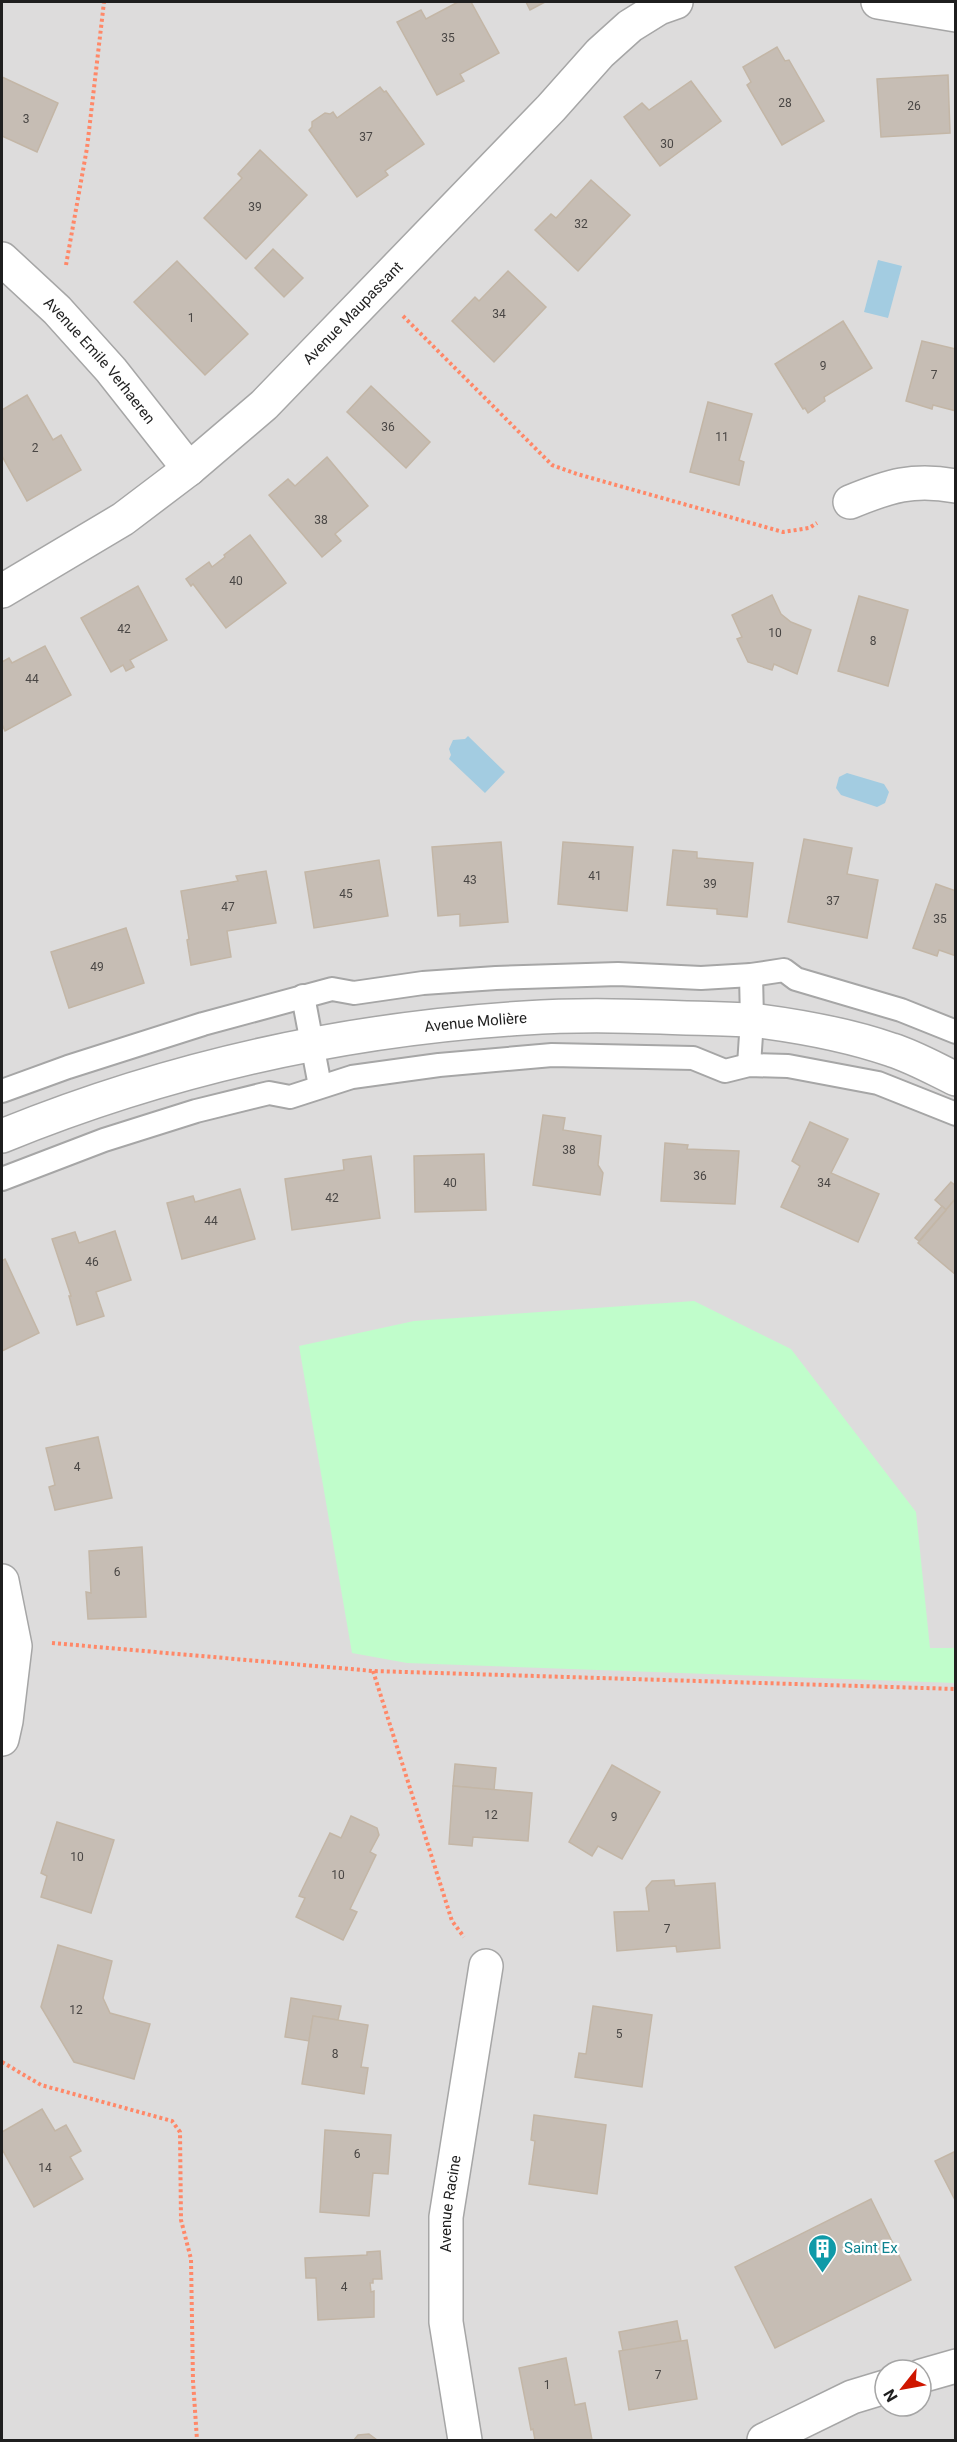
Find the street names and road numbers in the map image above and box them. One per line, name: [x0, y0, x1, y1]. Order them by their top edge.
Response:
street label: Avenue Maupassant: [299, 258, 407, 368]
street label: Avenue Emile Verhaeren: [40, 293, 159, 427]
street label: Avenue Molière: [423, 1009, 527, 1036]
street label: Avenue Racine: [437, 2154, 465, 2253]

